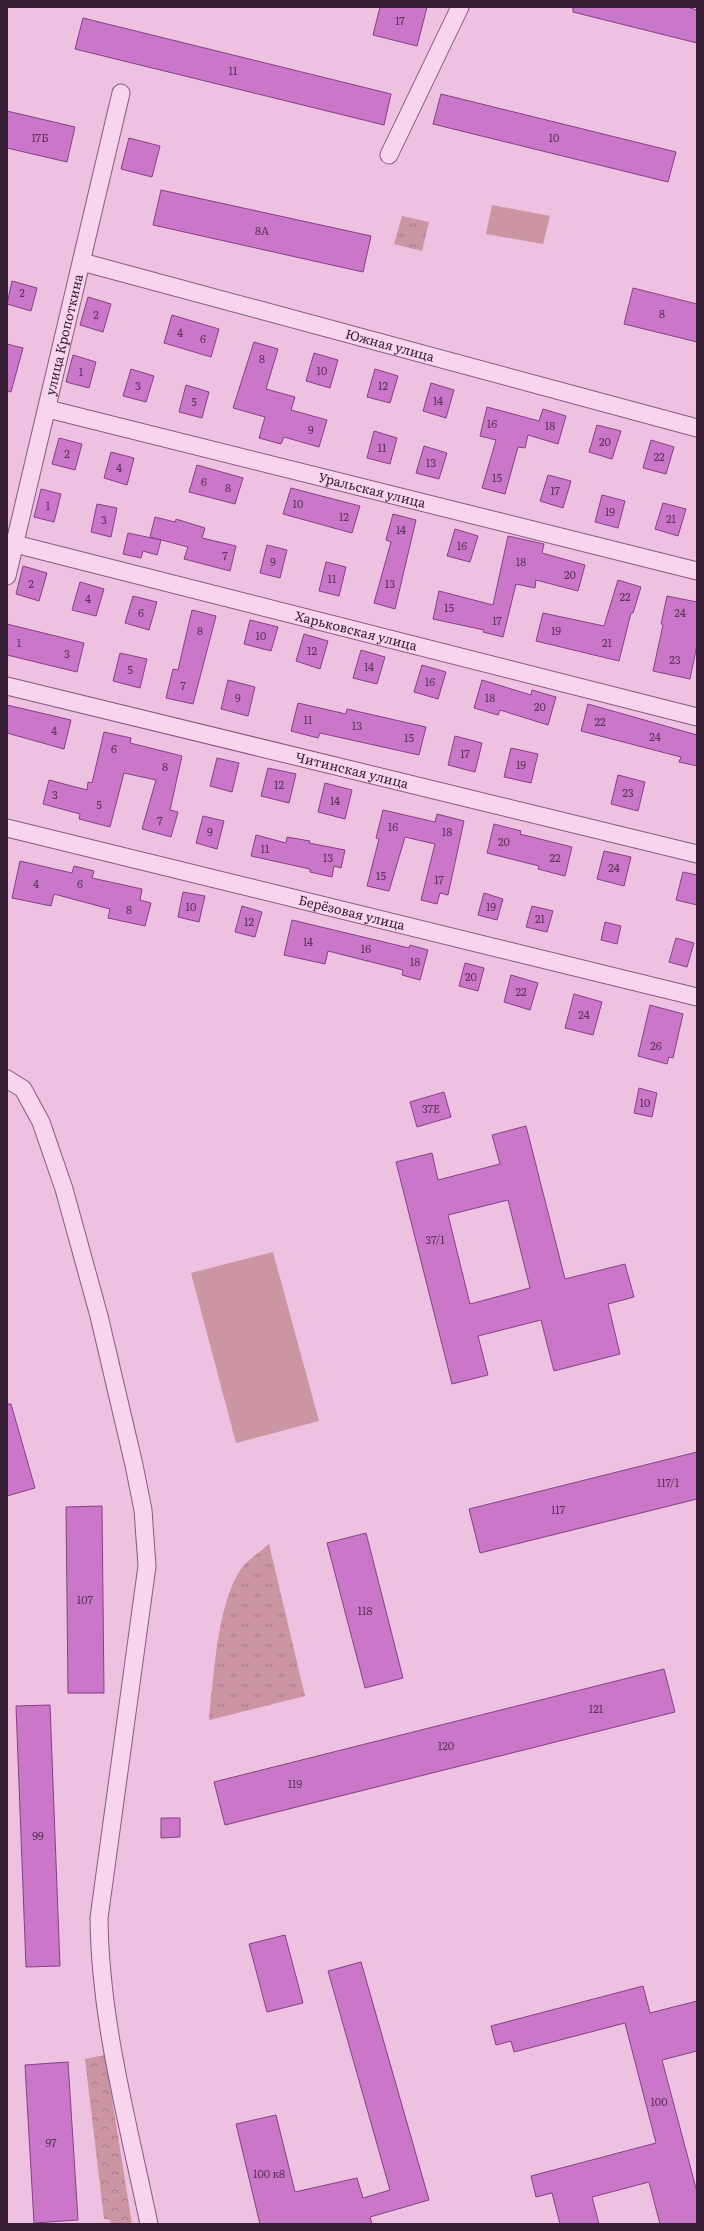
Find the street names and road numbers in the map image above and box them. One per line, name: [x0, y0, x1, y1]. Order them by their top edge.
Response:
street label: улица Кропоткина: [40, 272, 87, 397]
street label: Южная улица: [343, 324, 437, 366]
street label: Уральская улица: [316, 467, 428, 512]
street label: Харьковская улица: [293, 605, 419, 655]
street label: Читинская улица: [293, 747, 411, 792]
street label: Берёзовая улица: [297, 890, 407, 934]

